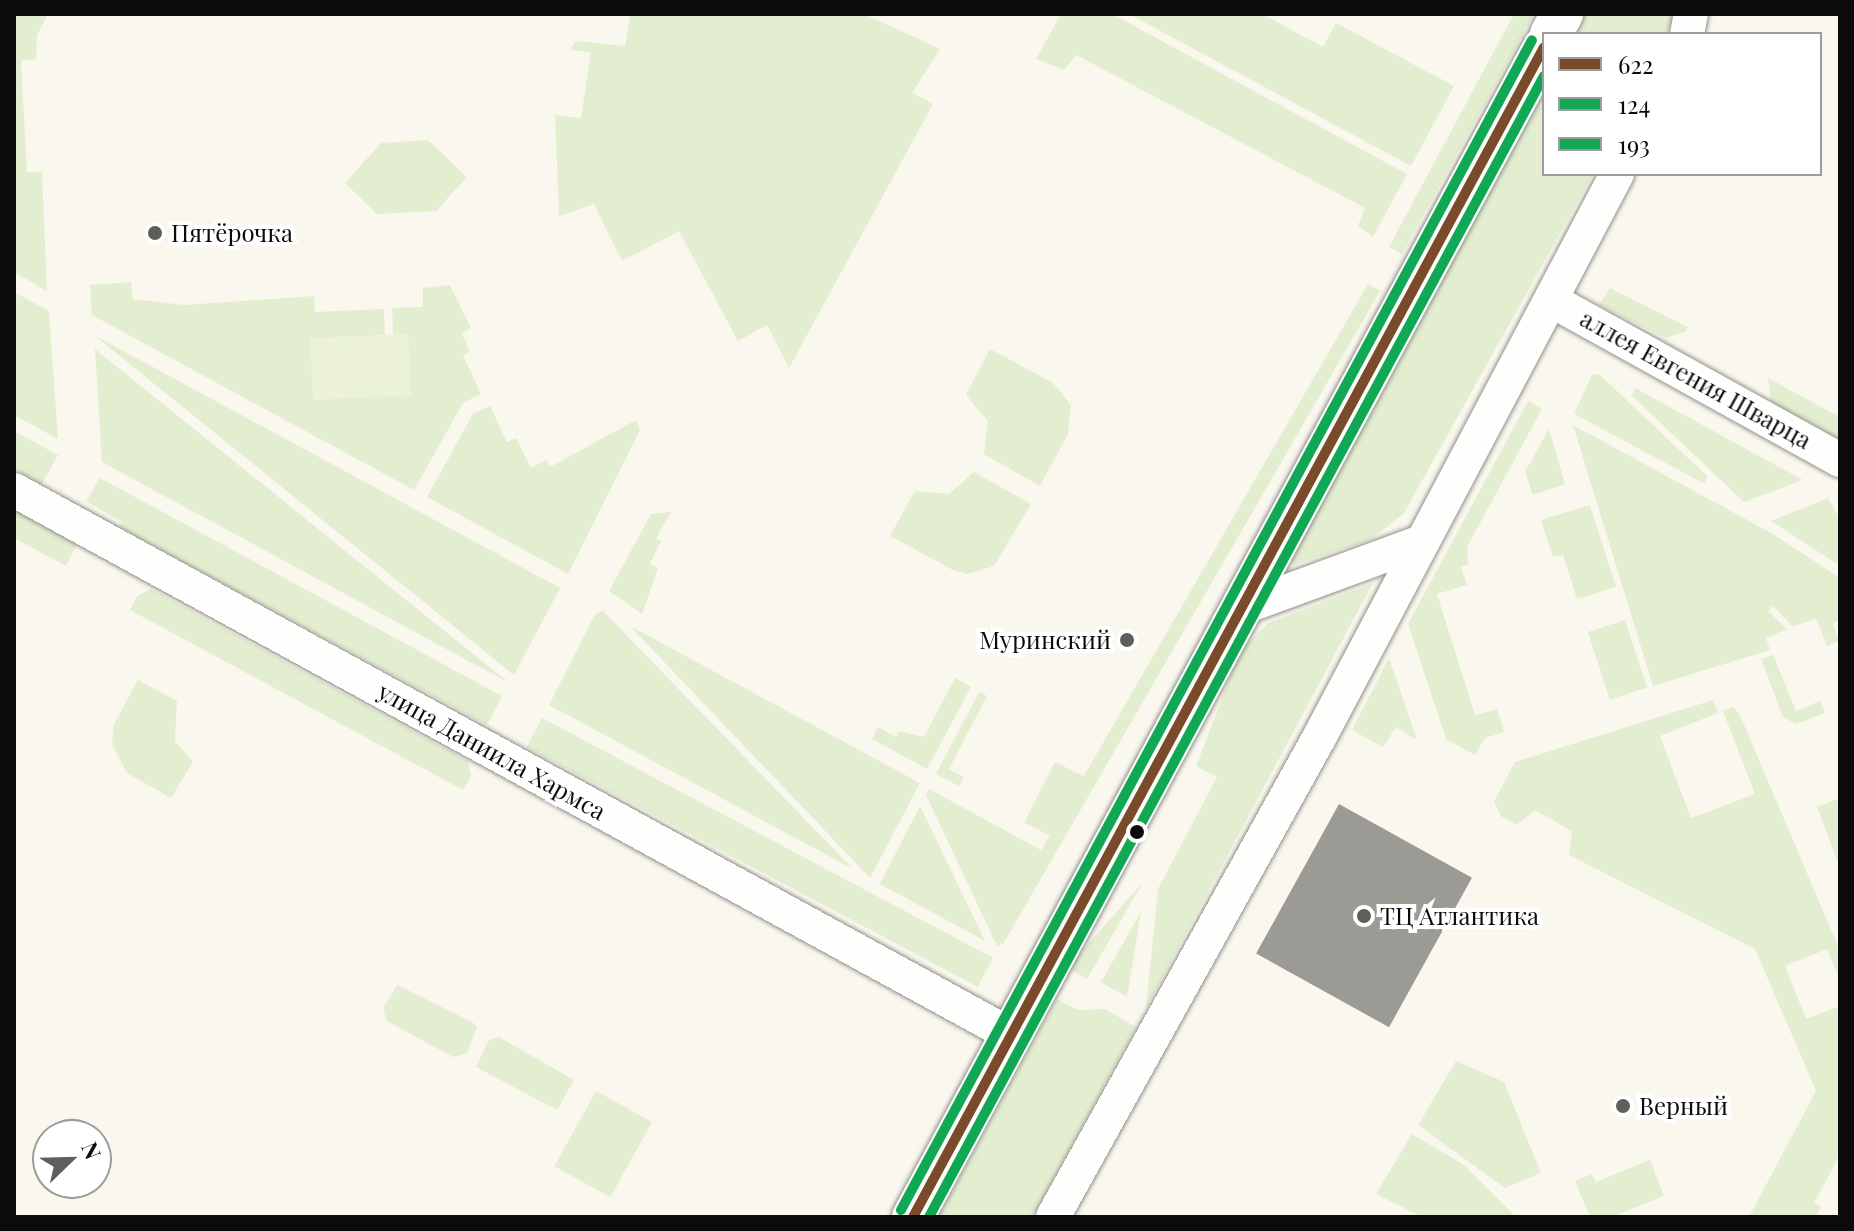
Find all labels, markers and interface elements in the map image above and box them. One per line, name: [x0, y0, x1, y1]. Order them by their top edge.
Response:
legend: [1542, 32, 1822, 176]
text: 622: [1618, 48, 1653, 80]
text: 124: [1618, 88, 1650, 120]
text: 193: [1618, 128, 1650, 160]
place label: Пятёрочка: [171, 219, 293, 247]
marker: Пятёрочка: [146, 224, 164, 242]
street label: аллея Евгения Шварца: [1576, 304, 1816, 454]
place label: Муринский: [979, 626, 1111, 654]
marker: Муринский: [1118, 631, 1136, 649]
street label: улица Даниила Хармса: [373, 676, 611, 826]
unlabelled marker: [1129, 824, 1145, 840]
place label: ТЦ Атлантика: [1380, 902, 1539, 930]
marker: ТЦ Атлантика: [1355, 907, 1373, 925]
place label: Верный: [1639, 1092, 1728, 1120]
marker: Верный: [1614, 1097, 1632, 1115]
north arrow: [32, 1119, 112, 1199]
text: N: [75, 1137, 109, 1164]

